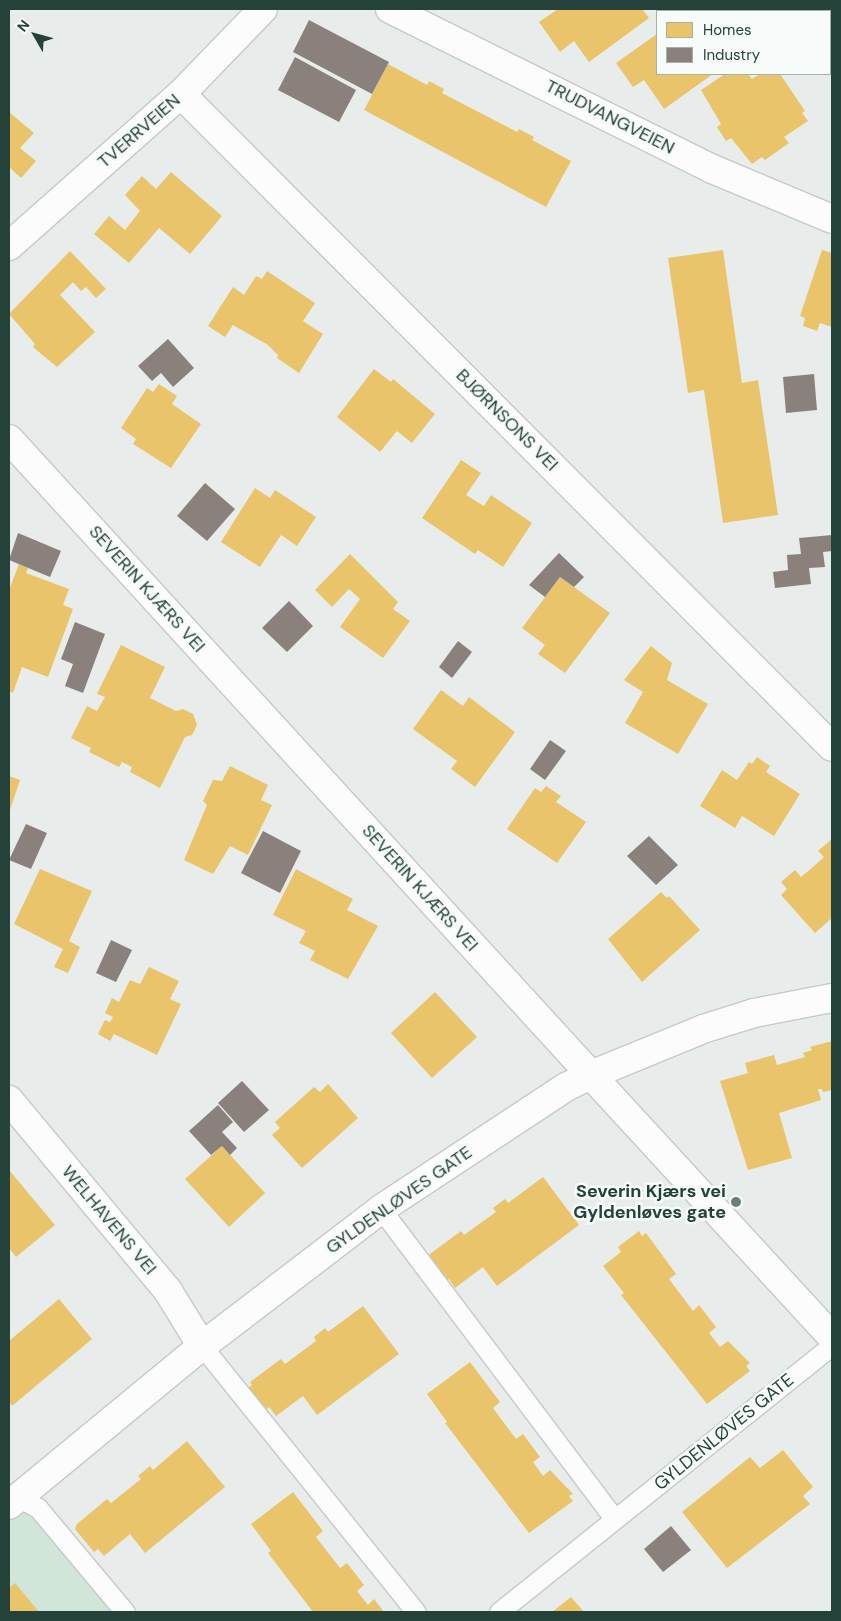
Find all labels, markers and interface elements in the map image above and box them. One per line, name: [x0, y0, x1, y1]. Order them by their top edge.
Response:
north arrow: [10, 10, 60, 60]
legend: [656, 10, 831, 75]
text: N: [13, 16, 33, 35]
text: Homes: [703, 20, 752, 40]
text: Industry: [703, 45, 760, 65]
street label: TRUDVANGVEIEN: [542, 75, 678, 159]
street label: TVERRVEIEN: [93, 89, 185, 173]
street label: BJØRNSONS VEI: [451, 364, 563, 476]
street label: SEVERIN KJÆRS VEI: [84, 521, 210, 657]
street label: SEVERIN KJÆRS VEI: [357, 820, 483, 956]
street label: GYLDENLØVES GATE: [322, 1141, 476, 1259]
street label: WELHAVENS VEI: [57, 1161, 161, 1279]
place label: Severin Kjærs vei Gyldenløves gate: [573, 1181, 726, 1224]
marker: Severin Kjærs vei Gyldenløves gate: [730, 1196, 742, 1208]
street label: GYLDENLØVES GATE: [650, 1369, 798, 1495]

